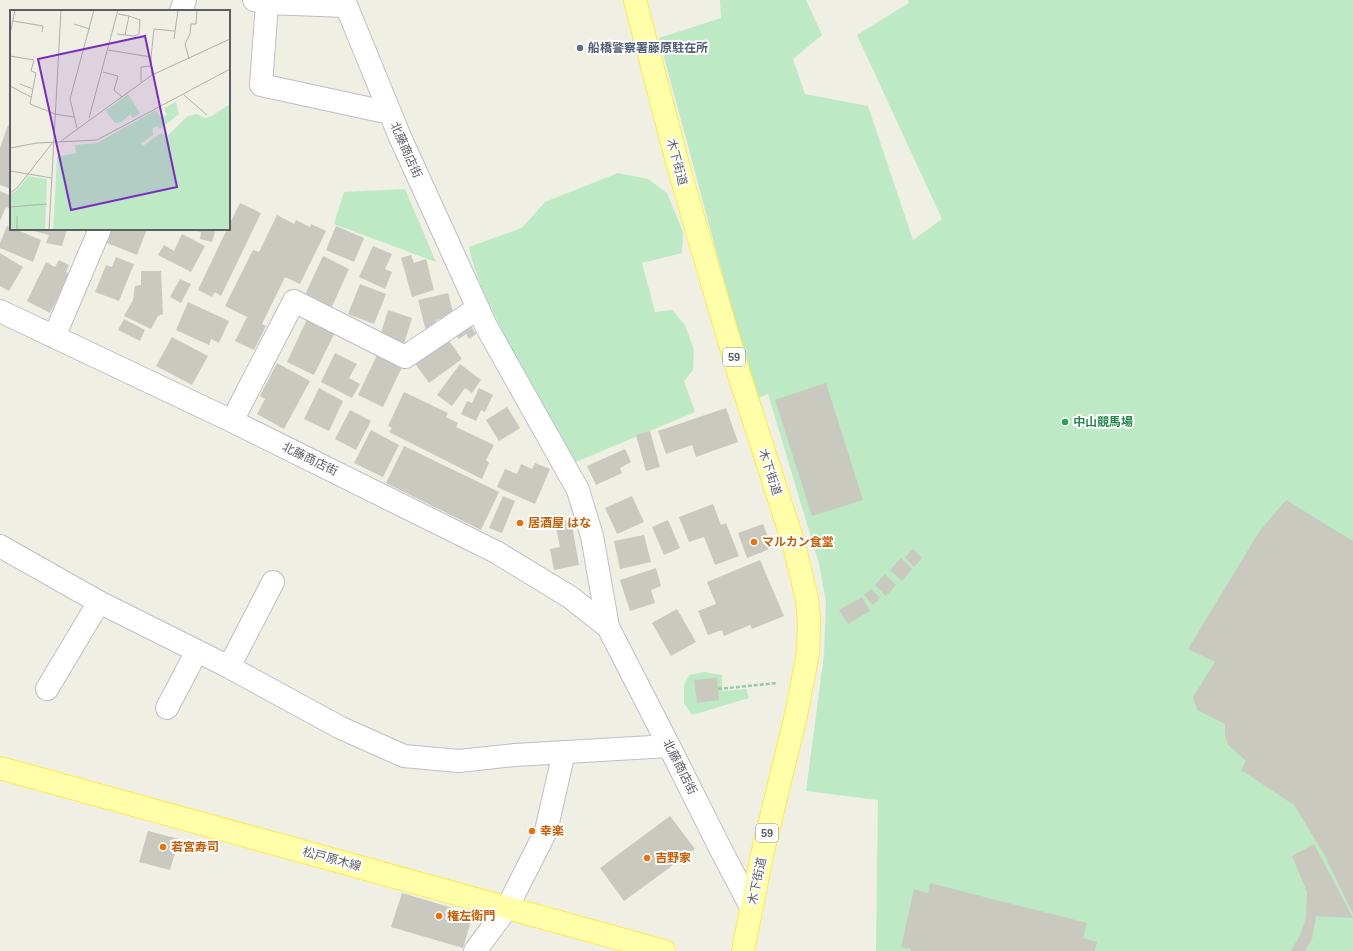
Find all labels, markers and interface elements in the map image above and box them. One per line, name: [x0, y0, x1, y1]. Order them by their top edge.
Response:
inset map: [10, 10, 230, 230]
place label: 船橋警察署藤原駐在所: [588, 41, 708, 55]
marker: 船橋警察署藤原駐在所: [575, 43, 585, 53]
street label: 北藤商店街: [387, 120, 425, 180]
street label: 木下街道: [664, 137, 690, 187]
road number: 59: [723, 348, 745, 366]
place label: 中山競馬場: [1073, 415, 1133, 429]
marker: 中山競馬場: [1060, 417, 1070, 427]
street label: 北藤商店街: [280, 440, 340, 478]
street label: 木下街道: [756, 447, 784, 497]
place label: 居酒屋 はな: [528, 516, 591, 530]
marker: 居酒屋 はな: [515, 518, 525, 528]
place label: マルカン食堂: [762, 535, 834, 549]
marker: マルカン食堂: [749, 537, 759, 547]
street label: 北藤商店街: [660, 737, 700, 797]
place label: 幸楽: [540, 824, 564, 838]
road number: 59: [756, 824, 778, 842]
marker: 幸楽: [527, 826, 537, 836]
place label: 若宮寿司: [171, 840, 219, 854]
marker: 若宮寿司: [158, 842, 168, 852]
street label: 松戸原木線: [301, 844, 363, 874]
place label: 吉野家: [655, 851, 691, 865]
marker: 吉野家: [642, 853, 652, 863]
street label: 木下街道: [745, 856, 769, 906]
place label: 権左衛門: [447, 909, 495, 923]
marker: 権左衛門: [434, 911, 444, 921]

